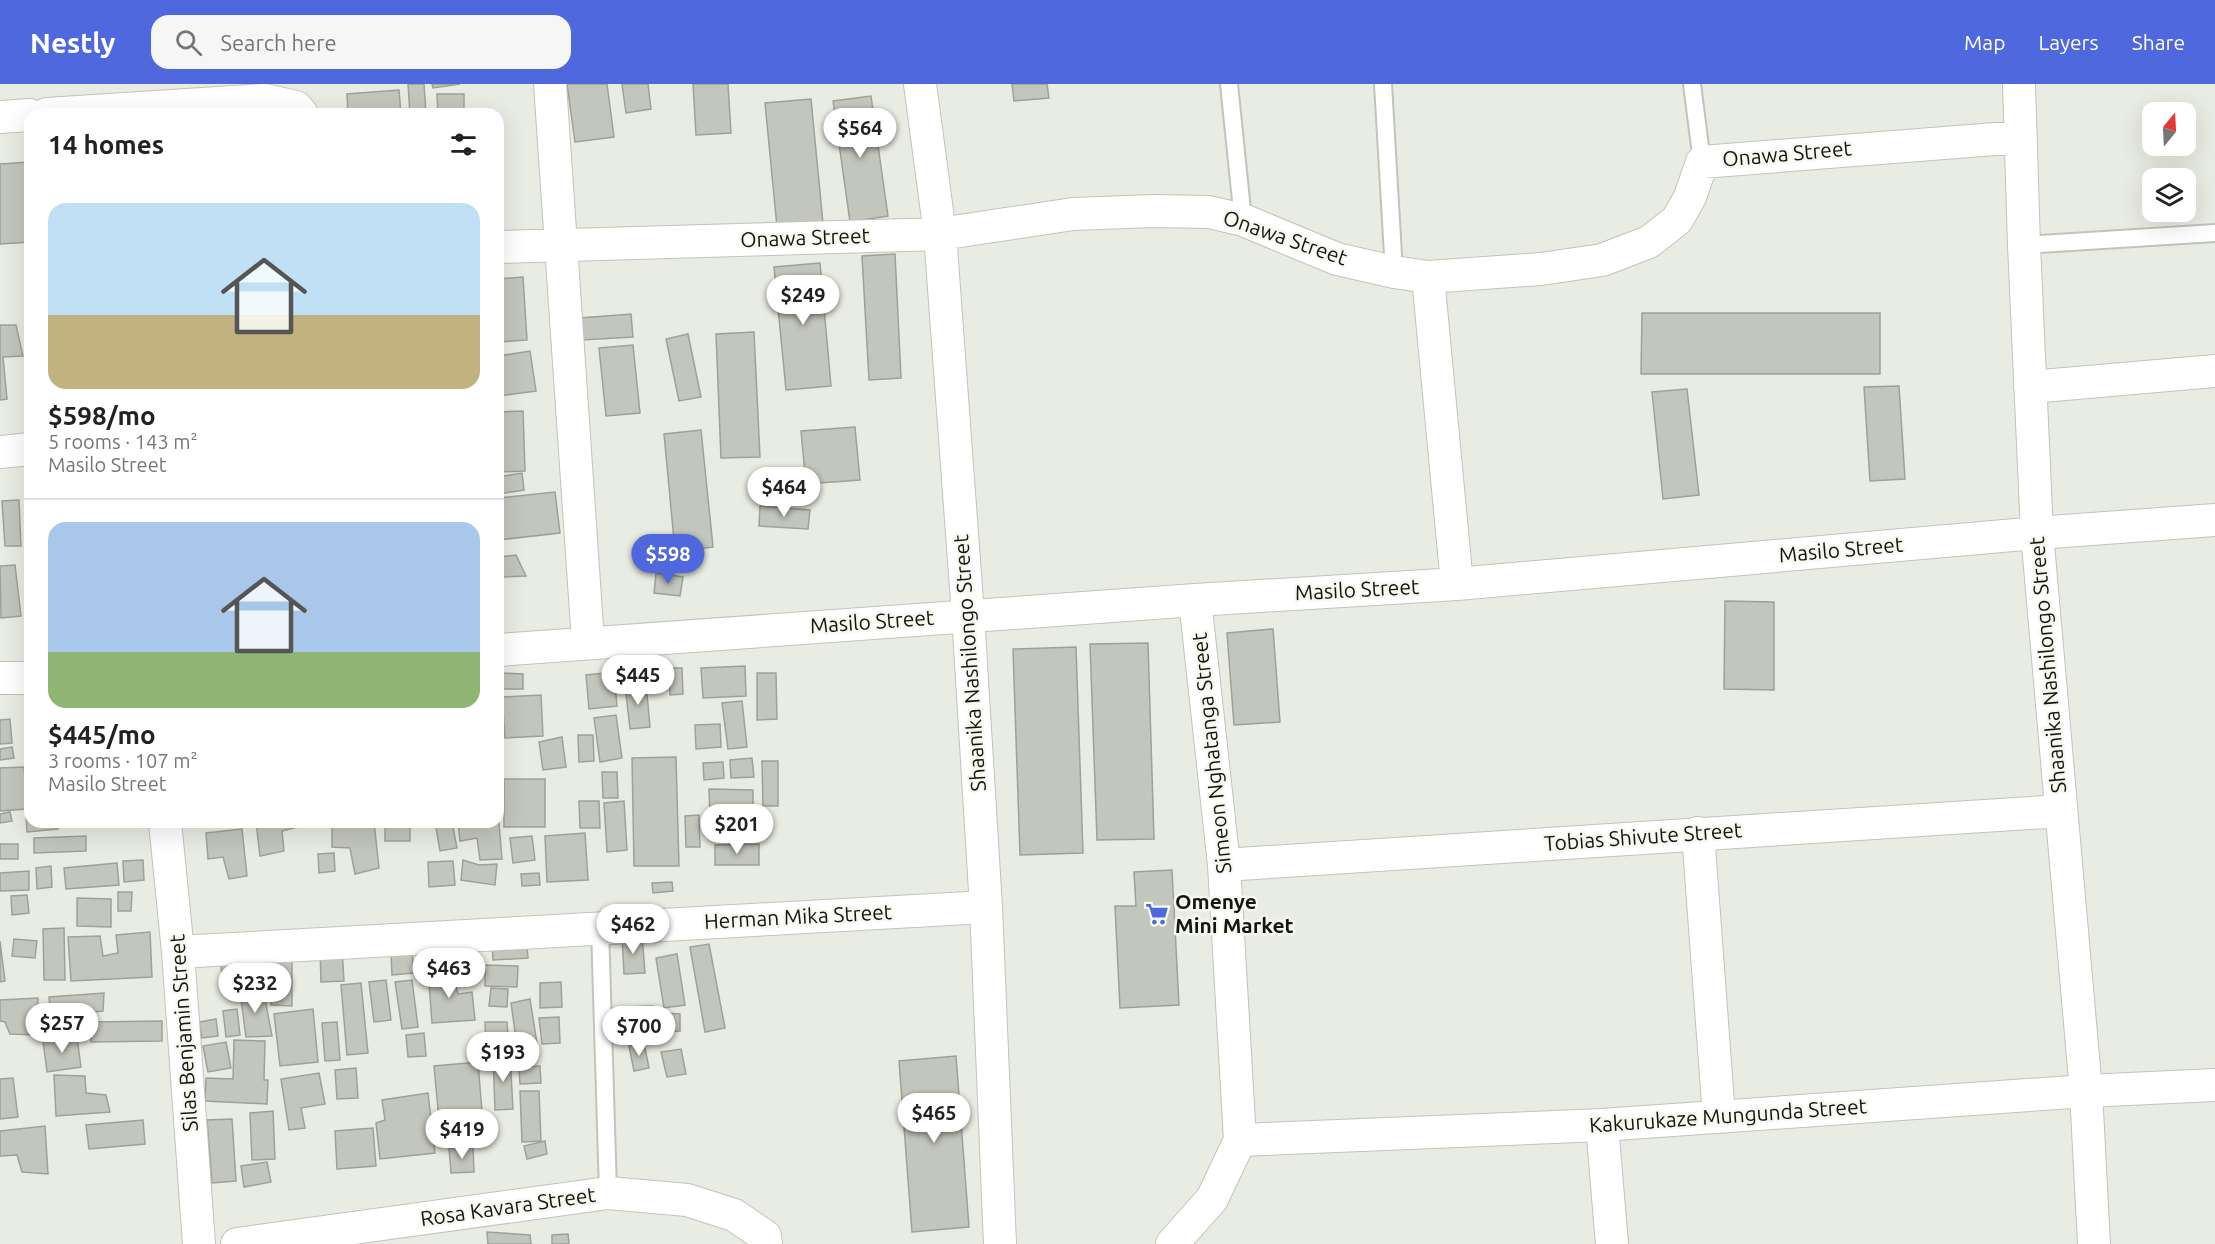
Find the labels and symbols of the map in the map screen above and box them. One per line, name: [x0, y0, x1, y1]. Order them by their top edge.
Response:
north arrow: [2142, 102, 2196, 156]
pin: $564: [824, 108, 896, 159]
street label: Onawa Street: [1721, 135, 1853, 171]
street label: Onawa Street: [1220, 205, 1350, 269]
street label: Onawa Street: [740, 223, 870, 251]
pin: $249: [767, 275, 839, 326]
pin: $464: [748, 467, 820, 518]
street label: Masilo Street: [1778, 532, 1904, 566]
pin: $598: [632, 534, 704, 585]
street label: Shaanika Nashilongo Street: [948, 534, 990, 792]
street label: Shaanika Nashilongo Street: [2024, 536, 2070, 794]
street label: Masilo Street: [1294, 574, 1420, 604]
street label: Masilo Street: [809, 605, 935, 637]
street label: Simeon Nghatanga Street: [1186, 631, 1236, 875]
pin: $445: [602, 655, 674, 706]
pin: $201: [701, 804, 773, 855]
street label: Tobias Shivute Street: [1543, 817, 1743, 855]
place label: Omenye Mini Market: [1175, 889, 1294, 937]
street label: Herman Mika Street: [703, 899, 892, 933]
supermarket icon: Omenye Mini Market: [1144, 901, 1170, 927]
pin: $462: [597, 904, 669, 955]
street label: Silas Benjamin Street: [164, 934, 202, 1133]
pin: $463: [413, 948, 485, 999]
pin: $232: [219, 963, 291, 1014]
pin: $257: [26, 1003, 98, 1054]
pin: $700: [603, 1006, 675, 1057]
pin: $193: [467, 1032, 539, 1083]
pin: $465: [898, 1093, 970, 1144]
street label: Kakurukaze Mungunda Street: [1588, 1093, 1868, 1137]
pin: $419: [426, 1109, 498, 1160]
street label: Rosa Kavara Street: [419, 1182, 597, 1230]

